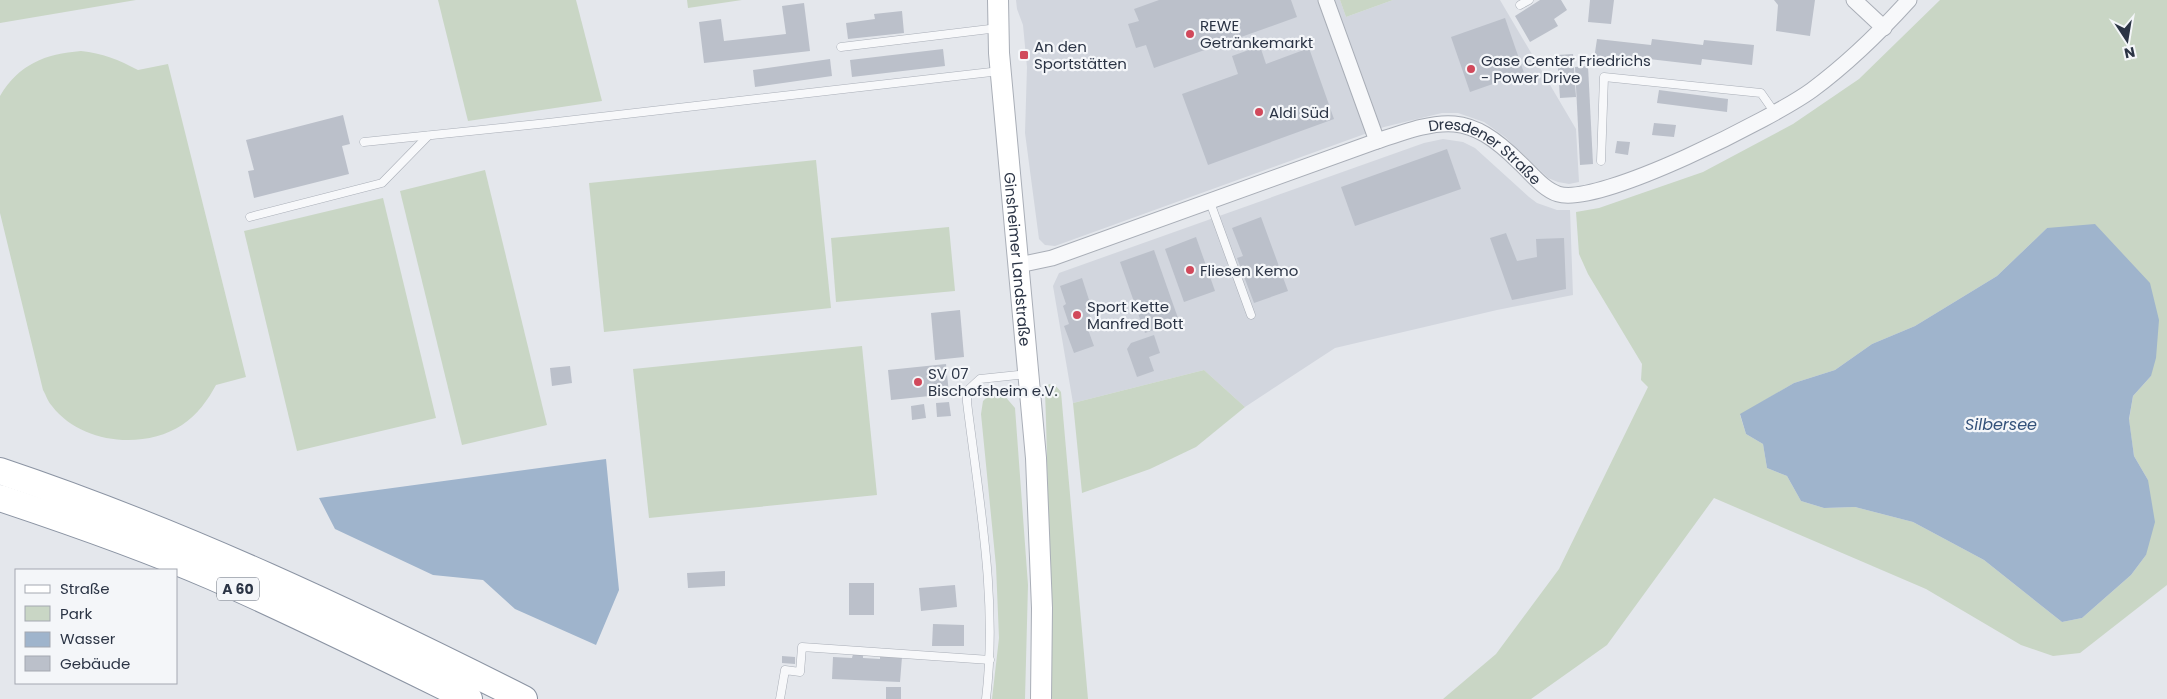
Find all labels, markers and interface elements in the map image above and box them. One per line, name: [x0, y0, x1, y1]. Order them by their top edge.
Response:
place label: REWE Getränkemarkt: [1200, 15, 1313, 53]
north arrow: [2102, 15, 2152, 65]
marker: REWE Getränkemarkt: [1184, 28, 1196, 40]
place label: An den Sportstätten: [1034, 36, 1127, 74]
text: N: [2122, 42, 2137, 64]
marker: An den Sportstätten: [1018, 49, 1030, 61]
place label: Gase Center Friedrichs - Power Drive: [1481, 50, 1651, 88]
marker: Gase Center Friedrichs - Power Drive: [1465, 63, 1477, 75]
place label: Aldi Süd: [1269, 102, 1329, 123]
marker: Aldi Süd: [1253, 106, 1265, 118]
street label: Dresdener Straße: [1427, 113, 1546, 189]
street label: Ginsheimer Landstraße: [999, 171, 1036, 347]
place label: Fliesen Kemo: [1200, 260, 1298, 281]
marker: Fliesen Kemo: [1184, 264, 1196, 276]
place label: Sport Kette Manfred Bott: [1087, 296, 1183, 334]
marker: Sport Kette Manfred Bott: [1071, 309, 1083, 321]
place label: SV 07 Bischofsheim e.V.: [928, 363, 1058, 401]
marker: SV 07 Bischofsheim e.V.: [912, 376, 924, 388]
water label: Silbersee: [1965, 413, 2037, 436]
legend: [15, 569, 178, 684]
text: Straße: [60, 578, 110, 599]
road number: A 60: [217, 578, 259, 600]
text: Park: [60, 603, 92, 624]
text: Wasser: [60, 628, 116, 649]
text: Gebäude: [60, 653, 130, 674]

